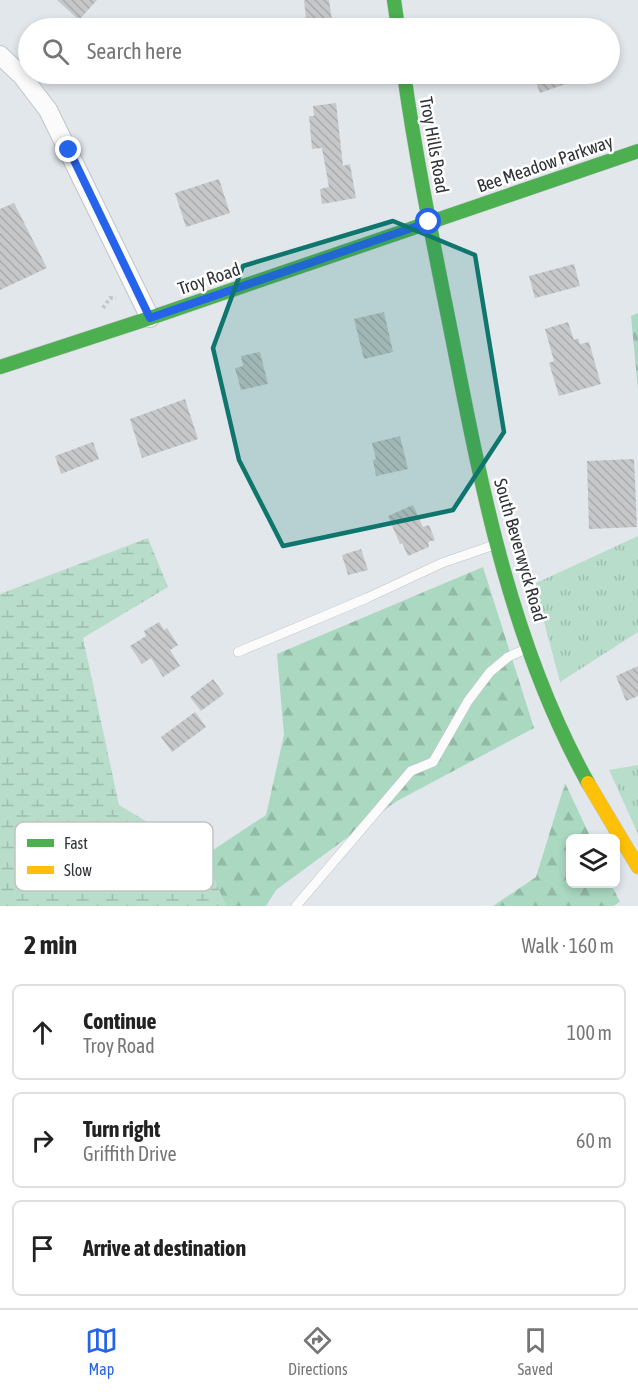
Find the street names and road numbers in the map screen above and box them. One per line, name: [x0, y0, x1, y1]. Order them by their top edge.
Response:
street label: Troy Hills Road: [416, 95, 453, 195]
street label: Bee Meadow Parkway: [474, 130, 616, 197]
street label: Troy Road: [175, 258, 243, 299]
street label: South Beverwyck Road: [490, 476, 551, 624]

